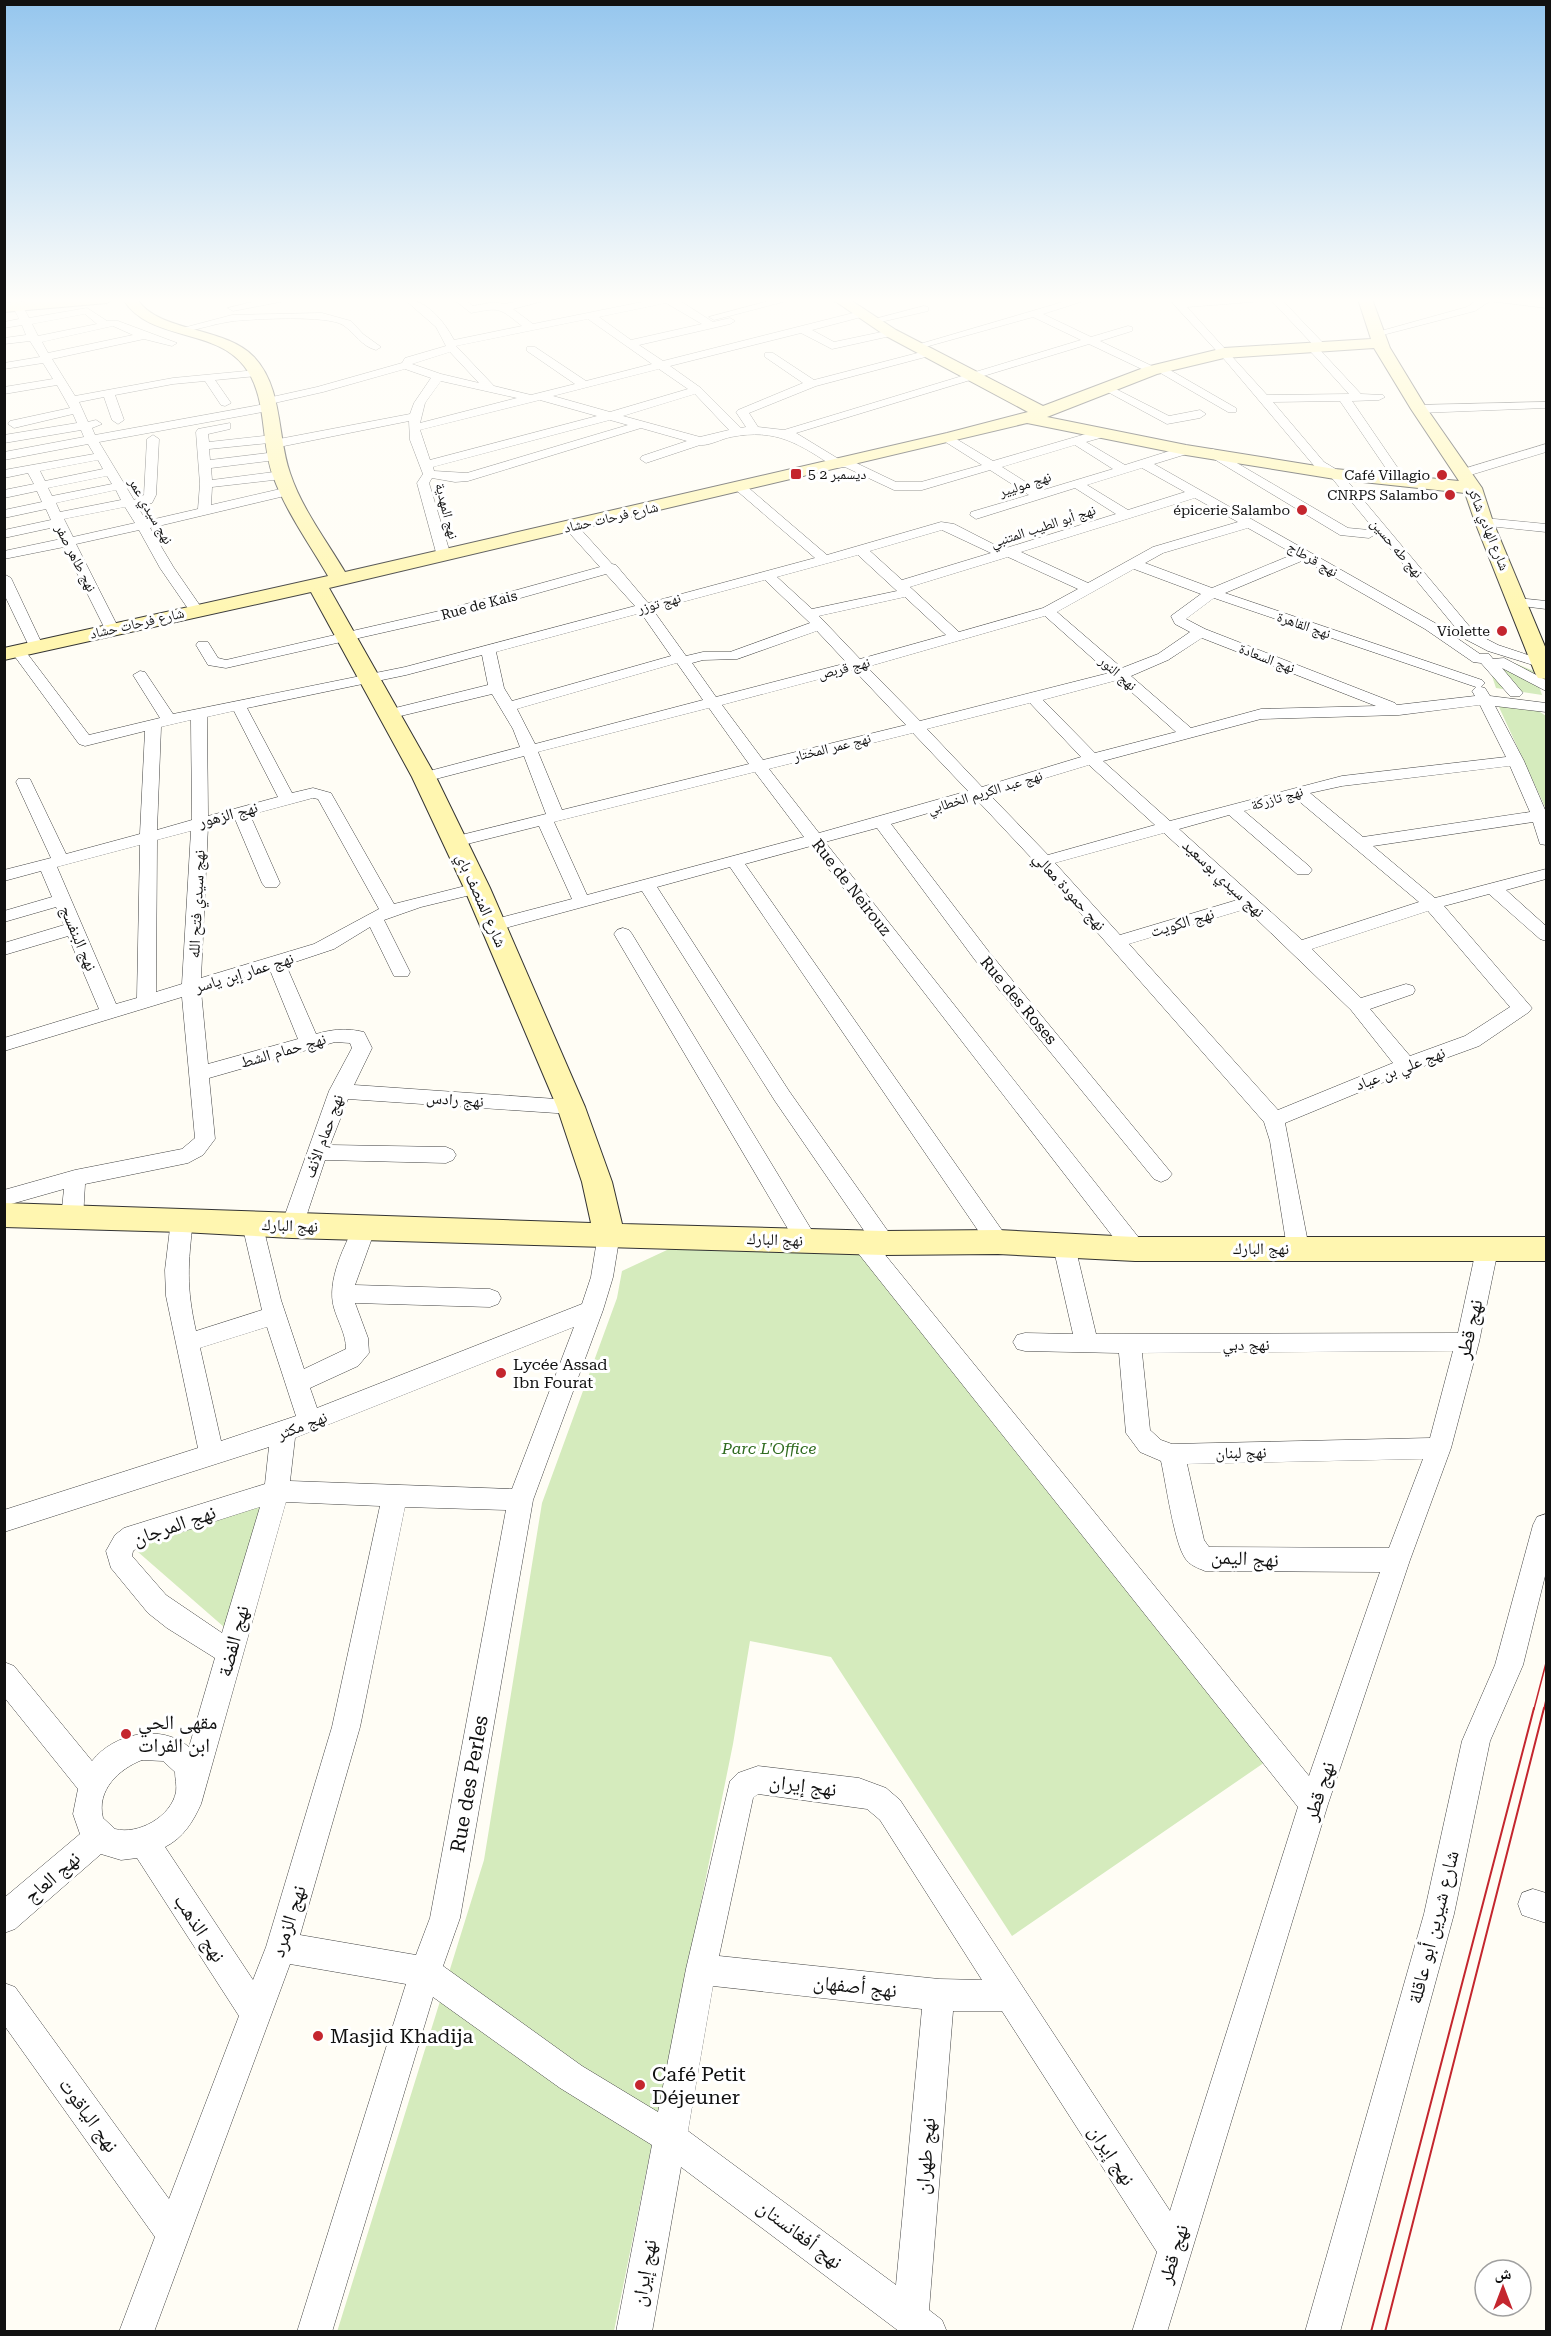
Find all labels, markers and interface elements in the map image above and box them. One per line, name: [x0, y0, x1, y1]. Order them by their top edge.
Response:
place label: 5 ديسمبر 2: [808, 466, 866, 483]
marker: 5 ديسمبر 2: [789, 467, 803, 481]
place label: Café Villagio: [1344, 467, 1430, 483]
street label: نهج موليير: [996, 468, 1054, 502]
marker: Café Villagio: [1435, 468, 1449, 482]
street label: نهج سيدي عمر: [122, 474, 176, 549]
street label: نهج المهدية: [430, 481, 462, 541]
street label: شارع الهادي شاكر: [1462, 484, 1513, 574]
place label: CNRPS Salambo: [1327, 487, 1438, 503]
marker: CNRPS Salambo: [1443, 488, 1457, 502]
street label: شارع فرحات حشاد: [562, 498, 660, 538]
street label: نهج أبو الطيب المتنبي: [989, 501, 1099, 554]
place label: épicerie Salambo: [1173, 502, 1290, 518]
marker: épicerie Salambo: [1295, 503, 1309, 517]
street label: نهج طه حسين: [1366, 515, 1427, 582]
street label: نهج طاهر صفر: [50, 521, 100, 595]
street label: نهج قرطاج: [1284, 538, 1341, 582]
street label: Rue de Kais: [439, 587, 519, 623]
street label: نهج توزر: [635, 590, 683, 619]
street label: شارع فرحات حشاد: [88, 604, 186, 644]
street label: نهج القاهرة: [1274, 608, 1333, 644]
place label: Violette: [1437, 623, 1490, 639]
marker: Violette: [1495, 624, 1509, 638]
street label: نهج السعادة: [1236, 640, 1297, 678]
street label: نهج النور: [1094, 652, 1140, 695]
street label: نهج قربص: [816, 654, 872, 684]
street label: نهج عمر المختار: [791, 730, 873, 767]
street label: نهج عبد الكريم الخطابي: [926, 767, 1045, 820]
street label: نهج تازركة: [1249, 783, 1306, 815]
street label: نهج الزهور: [195, 797, 260, 833]
street label: Rue de Neirouz: [808, 835, 895, 940]
street label: نهج سيدي بوسعيد: [1177, 835, 1269, 923]
street label: نهج حمودة معالي: [1027, 848, 1110, 937]
street label: نهج سيدي فتح الله: [184, 849, 212, 959]
street label: شارع المنصف باي: [450, 850, 511, 951]
street label: نهج البنفسج: [55, 903, 101, 974]
street label: نهج الكويت: [1148, 904, 1217, 942]
street label: نهج عمار إبن ياسر: [191, 948, 296, 998]
street label: Rue des Roses: [976, 952, 1061, 1048]
street label: نهج حمام الشط: [238, 1029, 328, 1073]
street label: نهج علي بن عياد: [1353, 1043, 1449, 1097]
street label: نهج رادس: [425, 1088, 485, 1112]
street label: نهج حمام الأنف: [300, 1092, 348, 1181]
street label: نهج البارك: [262, 1215, 318, 1237]
street label: نهج البارك: [747, 1229, 803, 1251]
street label: نهج البارك: [1233, 1239, 1289, 1259]
street label: نهج قطر: [1450, 1297, 1488, 1362]
street label: نهج دبي: [1222, 1335, 1270, 1357]
place label: Lycée Assad Ibn Fourat: [513, 1355, 608, 1392]
marker: Lycée Assad Ibn Fourat: [494, 1366, 508, 1380]
street label: نهج مكثر: [274, 1407, 330, 1445]
park label: Parc L'Office: [721, 1439, 816, 1458]
street label: نهج لبنان: [1215, 1443, 1267, 1463]
street label: نهج المرجان: [129, 1500, 219, 1551]
street label: نهج اليمن: [1211, 1544, 1279, 1573]
street label: نهج الفضة: [212, 1603, 255, 1680]
place label: مقهى الحي ابن الفرات: [138, 1710, 217, 1757]
street label: Rue des Perles: [445, 1714, 493, 1854]
marker: مقهى الحي ابن الفرات: [119, 1727, 133, 1741]
street label: نهج قطر: [1298, 1758, 1341, 1825]
street label: نهج إيران: [768, 1769, 838, 1803]
street label: نهج العاج: [19, 1846, 86, 1909]
street label: شارع شيرين أبو عاقلة: [1402, 1848, 1465, 2006]
street label: نهج الزمرد: [265, 1882, 312, 1960]
street label: نهج الذهب: [168, 1889, 231, 1967]
street label: نهج أصفهان: [812, 1970, 898, 2003]
place label: Masjid Khadija: [330, 2024, 474, 2048]
marker: Masjid Khadija: [311, 2029, 325, 2043]
place label: Café Petit Déjeuner: [652, 2062, 746, 2109]
street label: نهج الياقوت: [53, 2073, 124, 2157]
marker: Café Petit Déjeuner: [633, 2078, 647, 2092]
street label: نهج طهران: [910, 2117, 941, 2195]
street label: نهج إيران: [1082, 2120, 1140, 2191]
street label: نهج أفغانستان: [752, 2194, 847, 2275]
street label: نهج قطر: [1152, 2222, 1194, 2288]
street label: نهج إيران: [626, 2238, 664, 2309]
north arrow: [1473, 2258, 1533, 2318]
text: ش: [1495, 2264, 1512, 2283]

